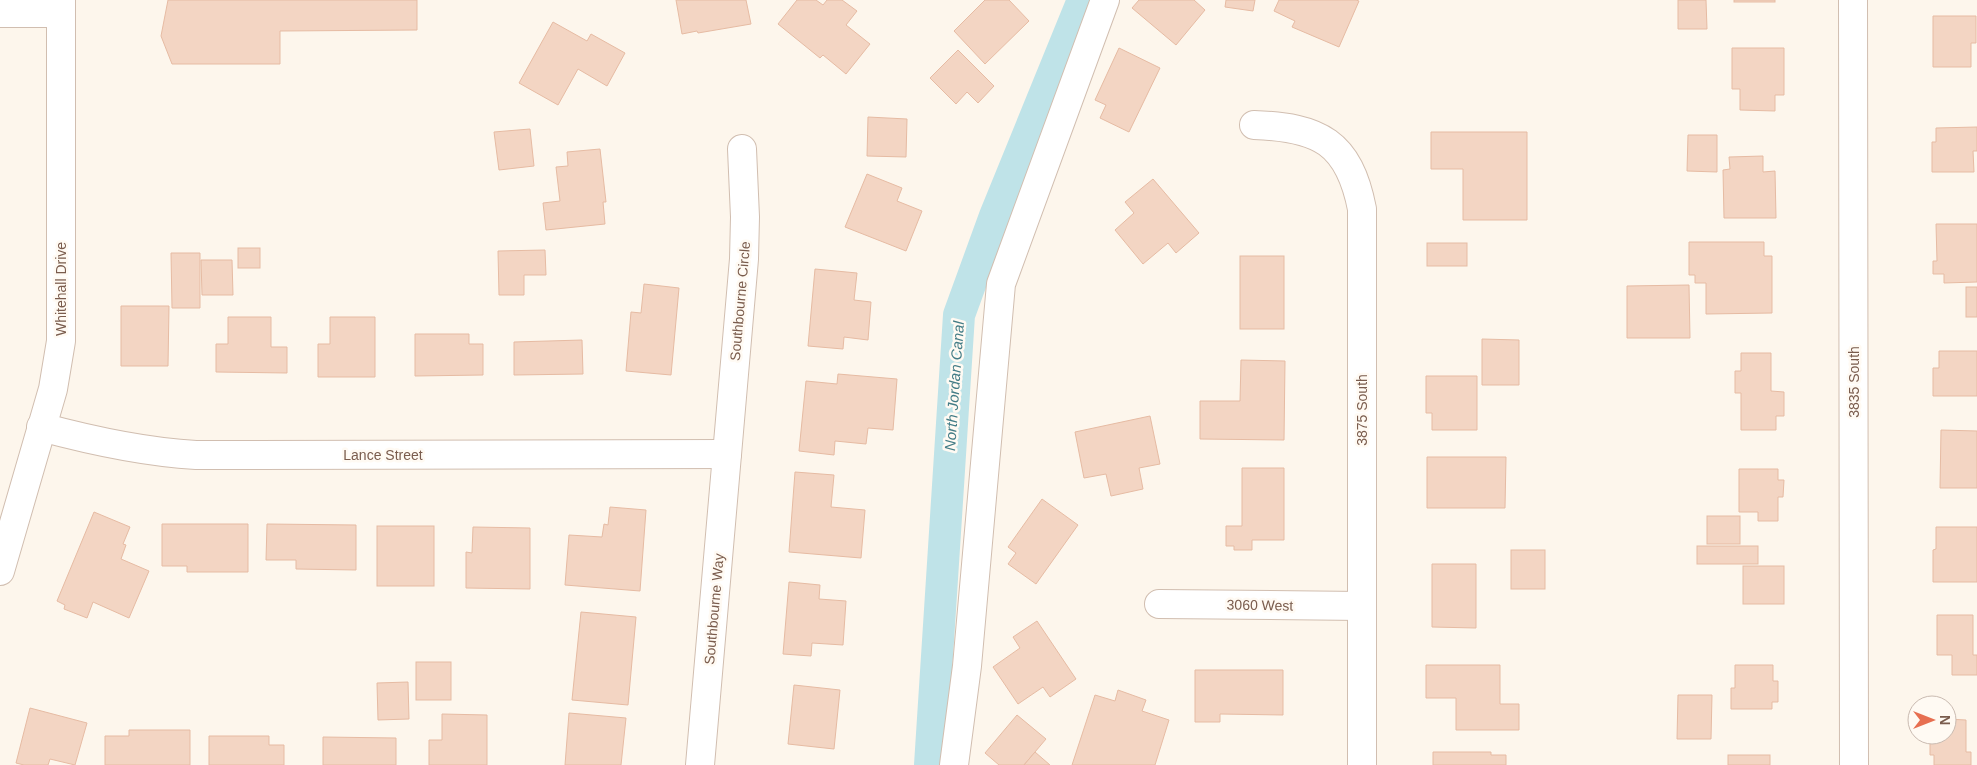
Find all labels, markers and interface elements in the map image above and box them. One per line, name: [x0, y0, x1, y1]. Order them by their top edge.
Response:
street label: Southbourne Circle: [727, 240, 753, 361]
street label: Whitehall Drive: [53, 242, 69, 336]
water label: North Jordan Canal: [941, 320, 967, 451]
street label: 3835 South: [1846, 346, 1862, 418]
street label: 3875 South: [1354, 374, 1370, 446]
street label: Lance Street: [343, 447, 423, 463]
street label: Southbourne Way: [701, 553, 727, 665]
street label: 3060 West: [1227, 596, 1294, 614]
north arrow: [1907, 695, 1957, 745]
text: N: [1937, 715, 1953, 725]

